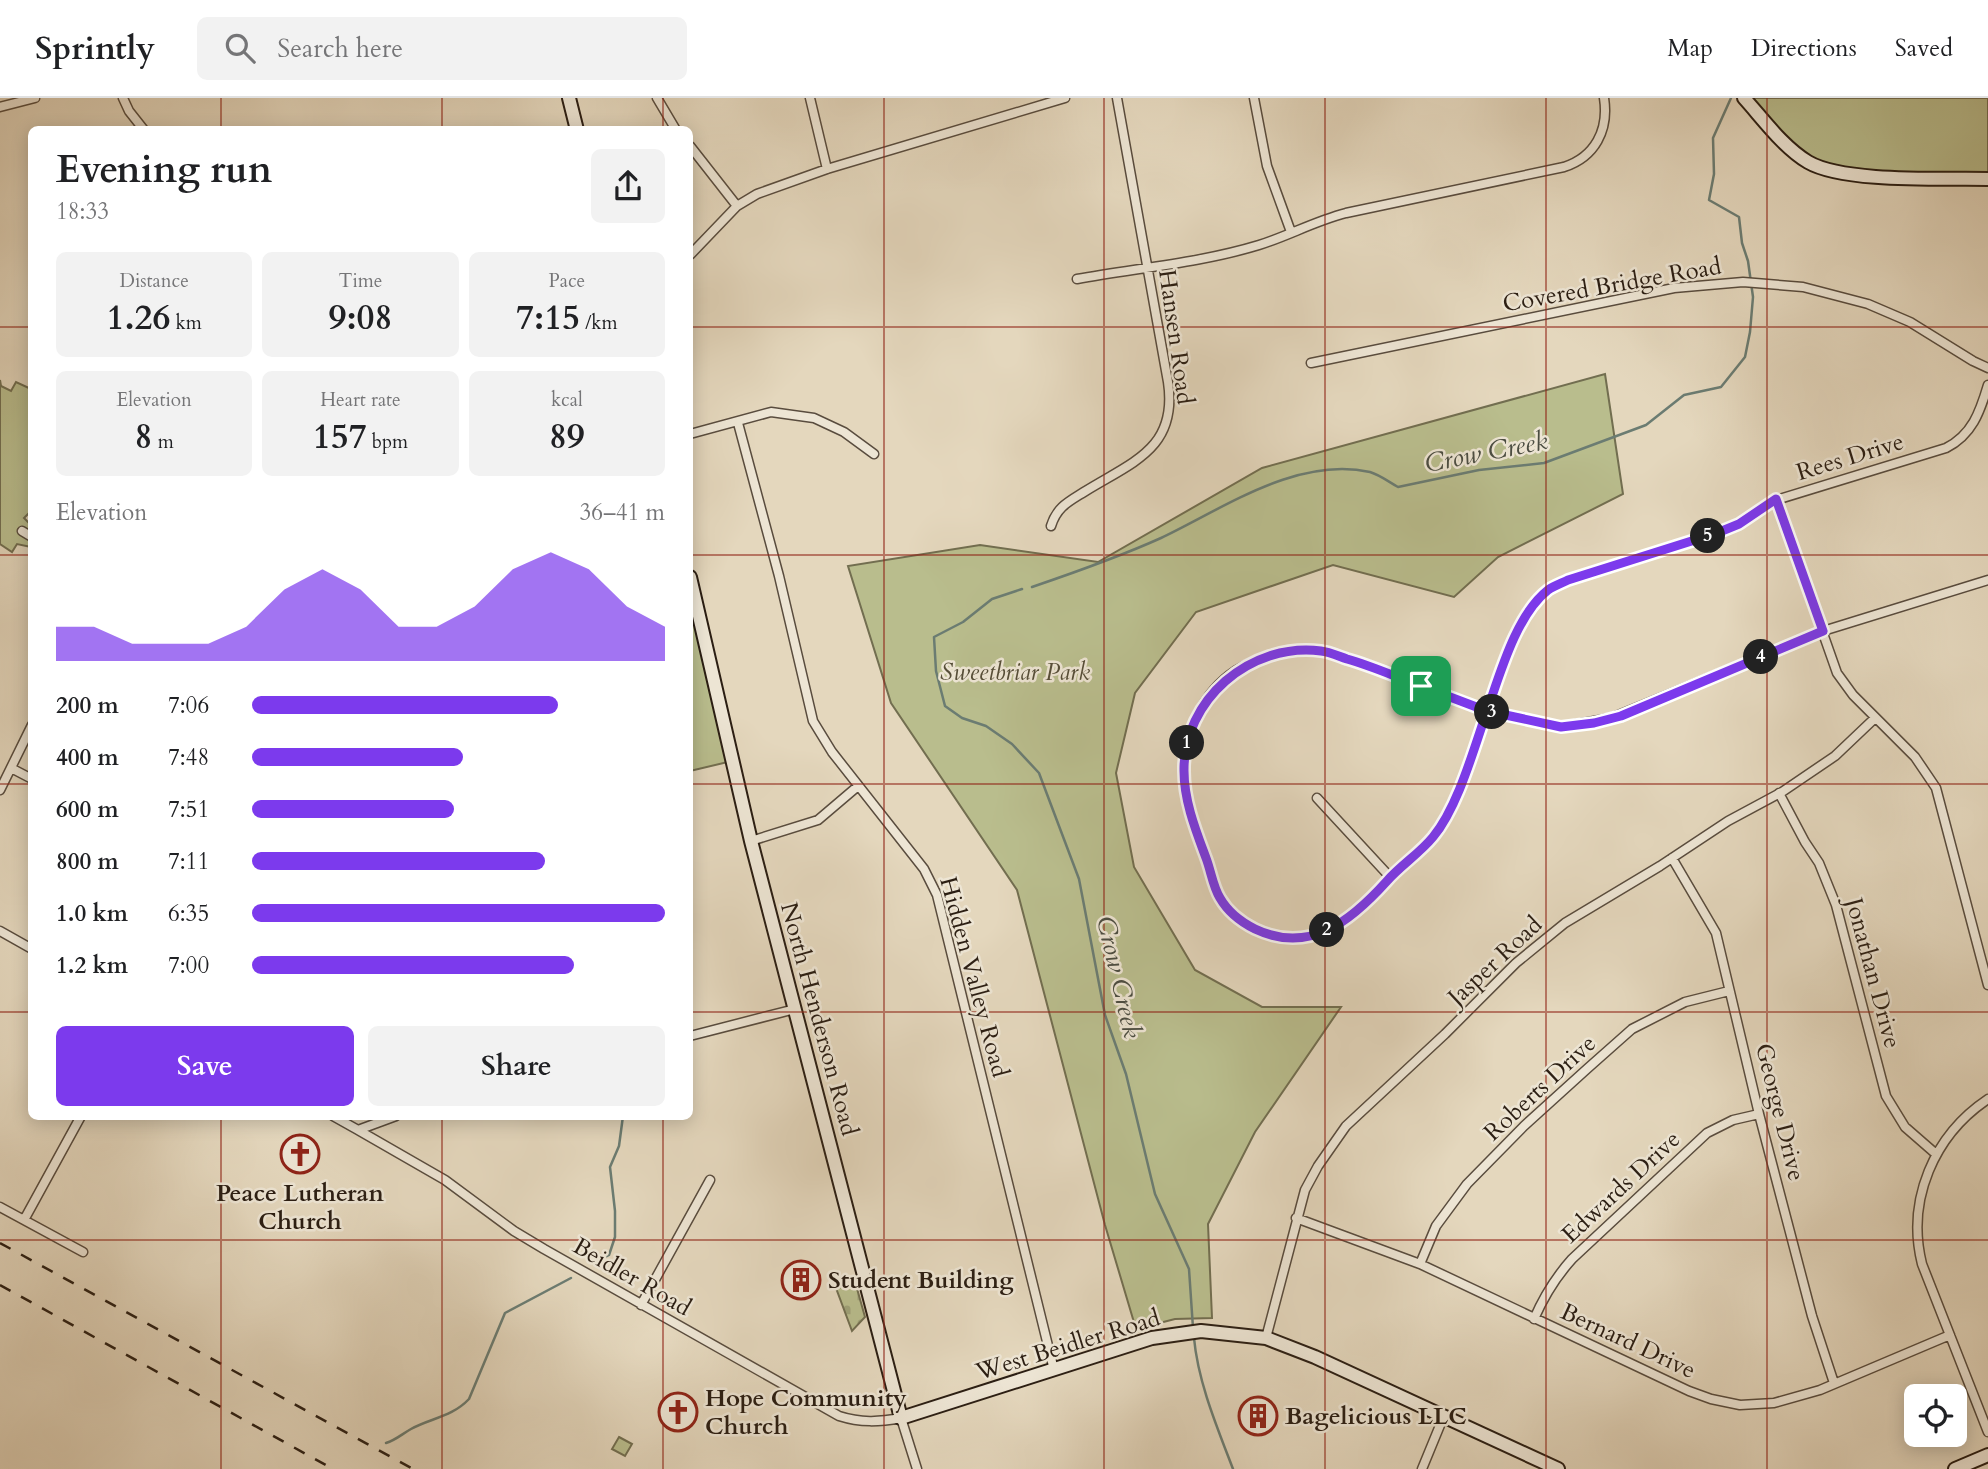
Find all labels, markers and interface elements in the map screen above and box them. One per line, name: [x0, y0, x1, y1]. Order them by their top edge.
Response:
search box: [197, 17, 687, 80]
text: Sprintly: [35, 26, 155, 71]
icon: search: [221, 29, 259, 67]
text: Search here: [277, 31, 403, 66]
text: Map: [1667, 32, 1713, 65]
text: Directions: [1751, 32, 1857, 65]
text: Saved: [1895, 32, 1953, 65]
text: Evening run: [56, 144, 272, 196]
button: share: [591, 149, 665, 223]
text: 18:33: [56, 196, 109, 227]
street label: Covered Bridge Road: [1500, 249, 1724, 320]
street label: Hansen Road: [1150, 267, 1202, 407]
text: Distance: [119, 268, 189, 294]
text: Time: [339, 268, 382, 294]
text: Pace: [548, 268, 585, 294]
text: 1.26: [107, 294, 170, 342]
text: 9:08: [329, 294, 392, 342]
text: 7:15: [516, 294, 580, 342]
text: km: [170, 310, 202, 336]
text: /km: [580, 310, 618, 336]
text: Elevation: [116, 387, 192, 413]
text: Heart rate: [320, 387, 401, 413]
text: kcal: [551, 387, 583, 413]
text: 8: [135, 413, 153, 461]
text: 157: [313, 413, 367, 461]
text: 89: [549, 413, 585, 461]
water label: Crow Creek: [1422, 423, 1551, 481]
street label: Rees Drive: [1792, 425, 1908, 489]
text: m: [153, 429, 174, 455]
text: bpm: [367, 429, 408, 455]
text: Elevation: [56, 497, 147, 528]
text: 36–41 m: [580, 497, 665, 528]
pin: 5: [1690, 518, 1726, 554]
text: 5: [1703, 522, 1712, 548]
pin: 4: [1744, 640, 1778, 674]
text: 4: [1756, 643, 1765, 669]
park label: Sweetbriar Park: [940, 656, 1090, 689]
pin: [1391, 656, 1451, 716]
icon: arrive: [1402, 667, 1440, 705]
text: 200 m: [56, 690, 119, 721]
text: 7:06: [168, 690, 209, 721]
pin: 3: [1474, 694, 1510, 730]
text: 3: [1487, 698, 1496, 724]
pin: 1: [1170, 726, 1204, 760]
text: 1: [1182, 729, 1191, 755]
text: 400 m: [56, 742, 119, 773]
text: 7:48: [168, 742, 209, 773]
text: 600 m: [56, 794, 119, 825]
text: 7:51: [168, 794, 209, 825]
text: 800 m: [56, 846, 119, 877]
text: 7:11: [168, 846, 209, 877]
street label: Hidden Valley Road: [931, 873, 1017, 1081]
street label: Jonathan Drive: [1836, 891, 1909, 1052]
text: 1.0 km: [56, 898, 128, 929]
text: 6:35: [168, 898, 209, 929]
street label: North Henderson Road: [772, 899, 866, 1140]
street label: Jasper Road: [1438, 908, 1550, 1015]
water label: Crow Creek: [1088, 912, 1150, 1042]
pin: 2: [1310, 912, 1344, 948]
text: 2: [1322, 916, 1331, 942]
text: 1.2 km: [56, 950, 128, 981]
text: 7:00: [168, 950, 209, 981]
button: Save: [56, 1026, 354, 1106]
button: Share: [368, 1026, 665, 1106]
street label: Roberts Drive: [1477, 1027, 1603, 1149]
street label: George Drive: [1747, 1040, 1813, 1184]
street label: Edwards Drive: [1554, 1123, 1688, 1251]
church icon: Peace Lutheran Church: [279, 1133, 321, 1175]
place label: Peace Lutheran Church: [216, 1177, 384, 1238]
street label: Beidler Road: [567, 1230, 697, 1324]
building icon: Student Building: [780, 1259, 822, 1301]
place label: Student Building: [828, 1264, 1014, 1297]
street label: Bernard Drive: [1555, 1295, 1701, 1387]
street label: West Beidler Road: [971, 1301, 1164, 1389]
place label: Hope Community Church: [705, 1382, 907, 1443]
map controls: [1904, 1384, 1967, 1447]
button: locate: [1904, 1384, 1967, 1447]
church icon: Hope Community Church: [657, 1391, 699, 1433]
building icon: Bagelicious LLC: [1237, 1395, 1279, 1437]
place label: Bagelicious LLC: [1285, 1400, 1467, 1433]

